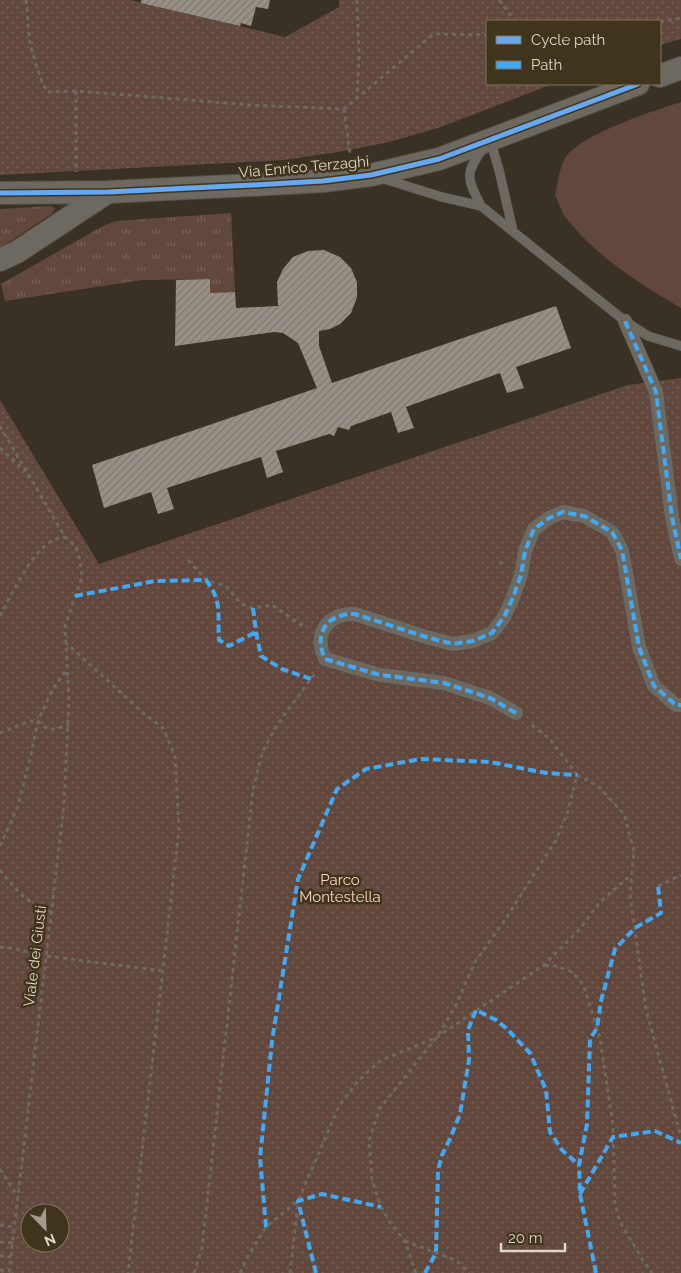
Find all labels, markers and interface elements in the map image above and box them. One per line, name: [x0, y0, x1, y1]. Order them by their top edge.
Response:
legend: [486, 20, 661, 85]
text: Cycle path: [531, 31, 605, 49]
text: Path: [531, 56, 562, 74]
street label: Via Enrico Terzaghi: [238, 152, 370, 182]
park label: Parco Montestella: [299, 871, 381, 906]
street label: Viale dei Giusti: [20, 904, 50, 1008]
north arrow: [20, 1203, 70, 1253]
scale bar: [501, 1220, 565, 1252]
text: 20 m: [508, 1229, 543, 1247]
text: N: [42, 1231, 58, 1249]

